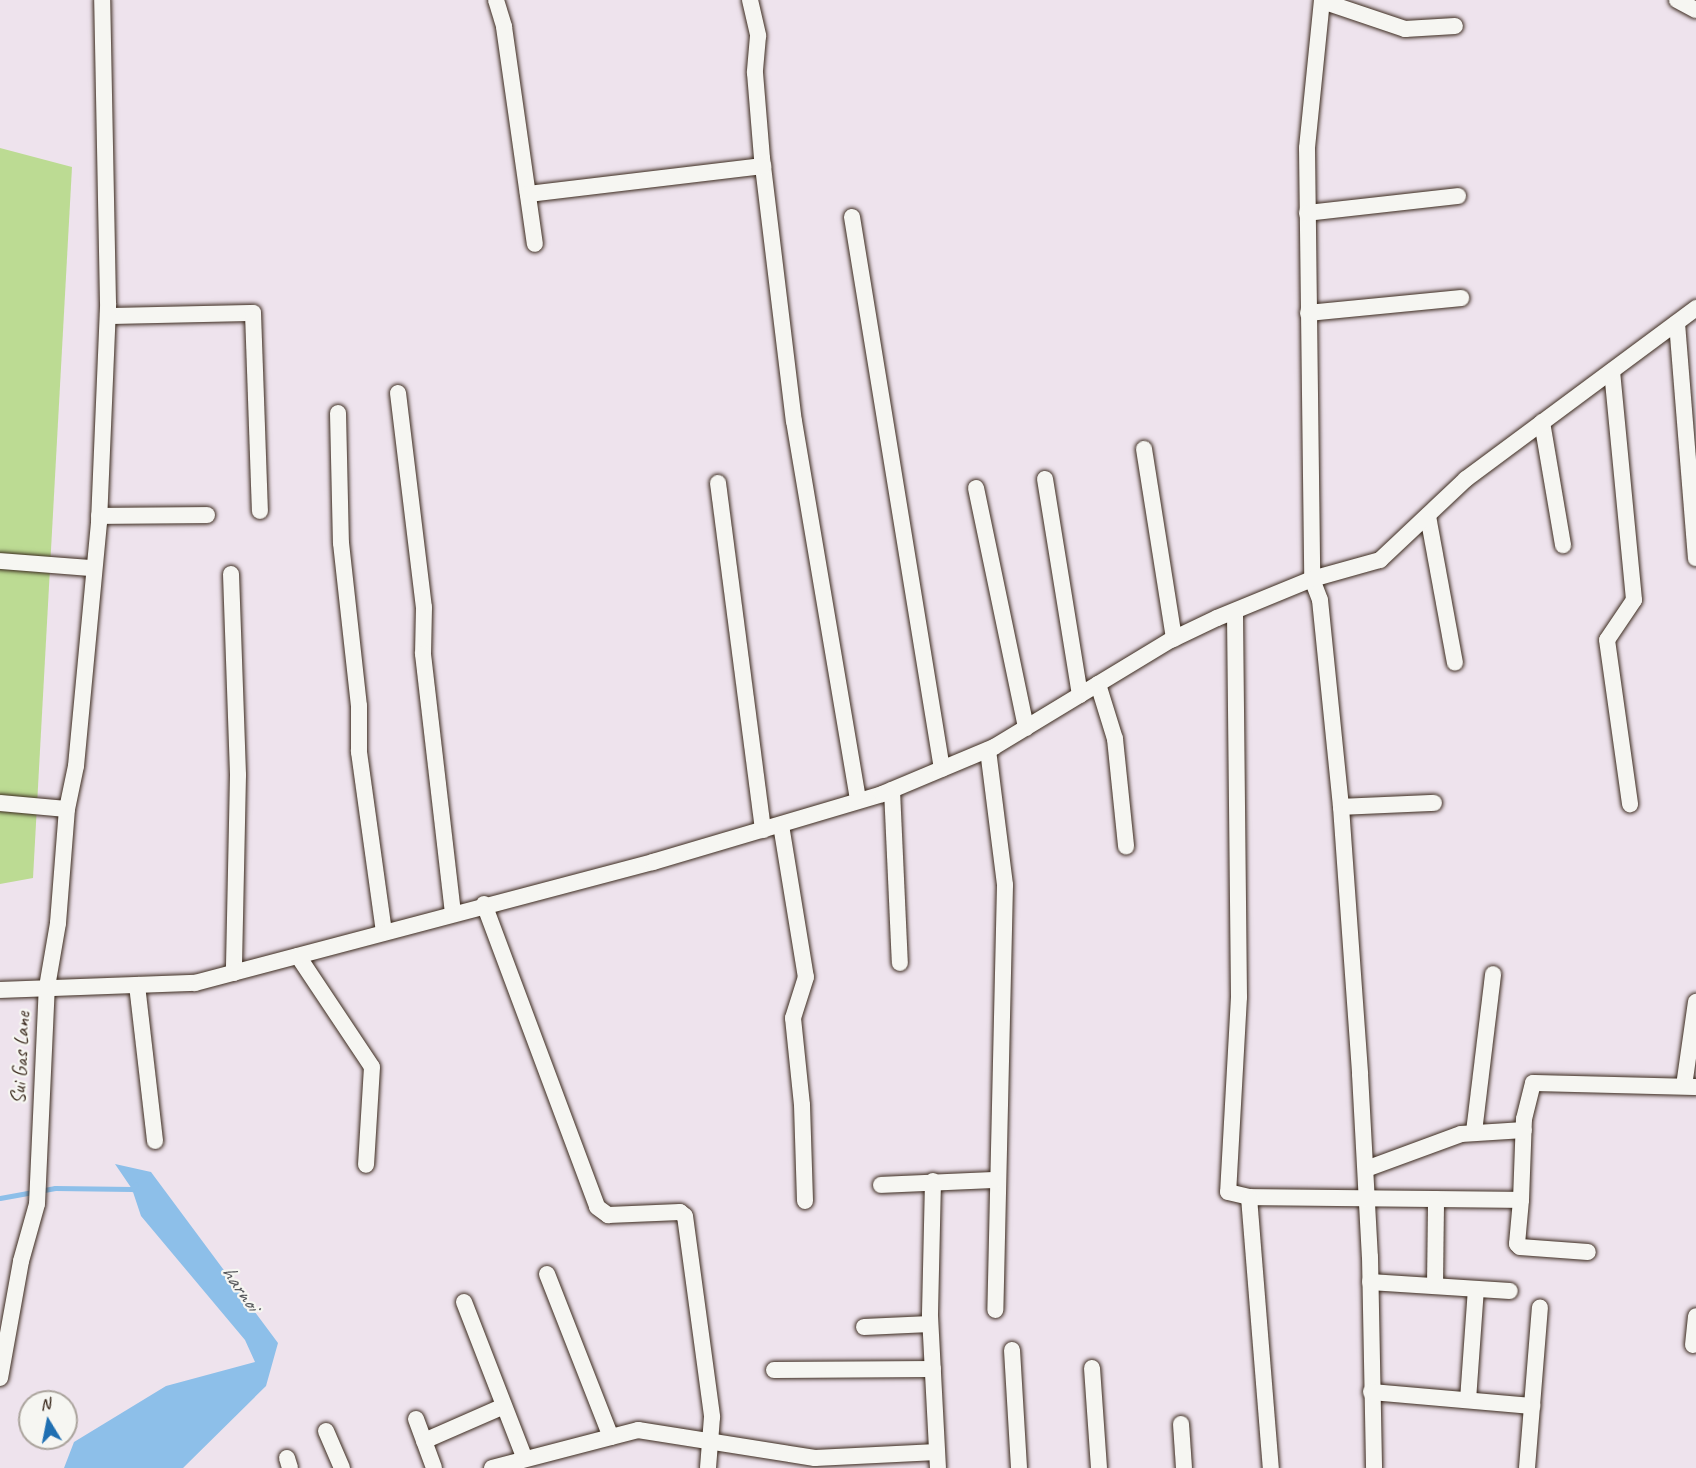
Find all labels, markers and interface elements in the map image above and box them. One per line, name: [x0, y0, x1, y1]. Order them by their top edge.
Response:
street label: Sui Gas Lane: [5, 1011, 35, 1105]
water label: harnoi: [215, 1260, 265, 1316]
north arrow: [18, 1390, 78, 1450]
text: N: [39, 1394, 52, 1415]

